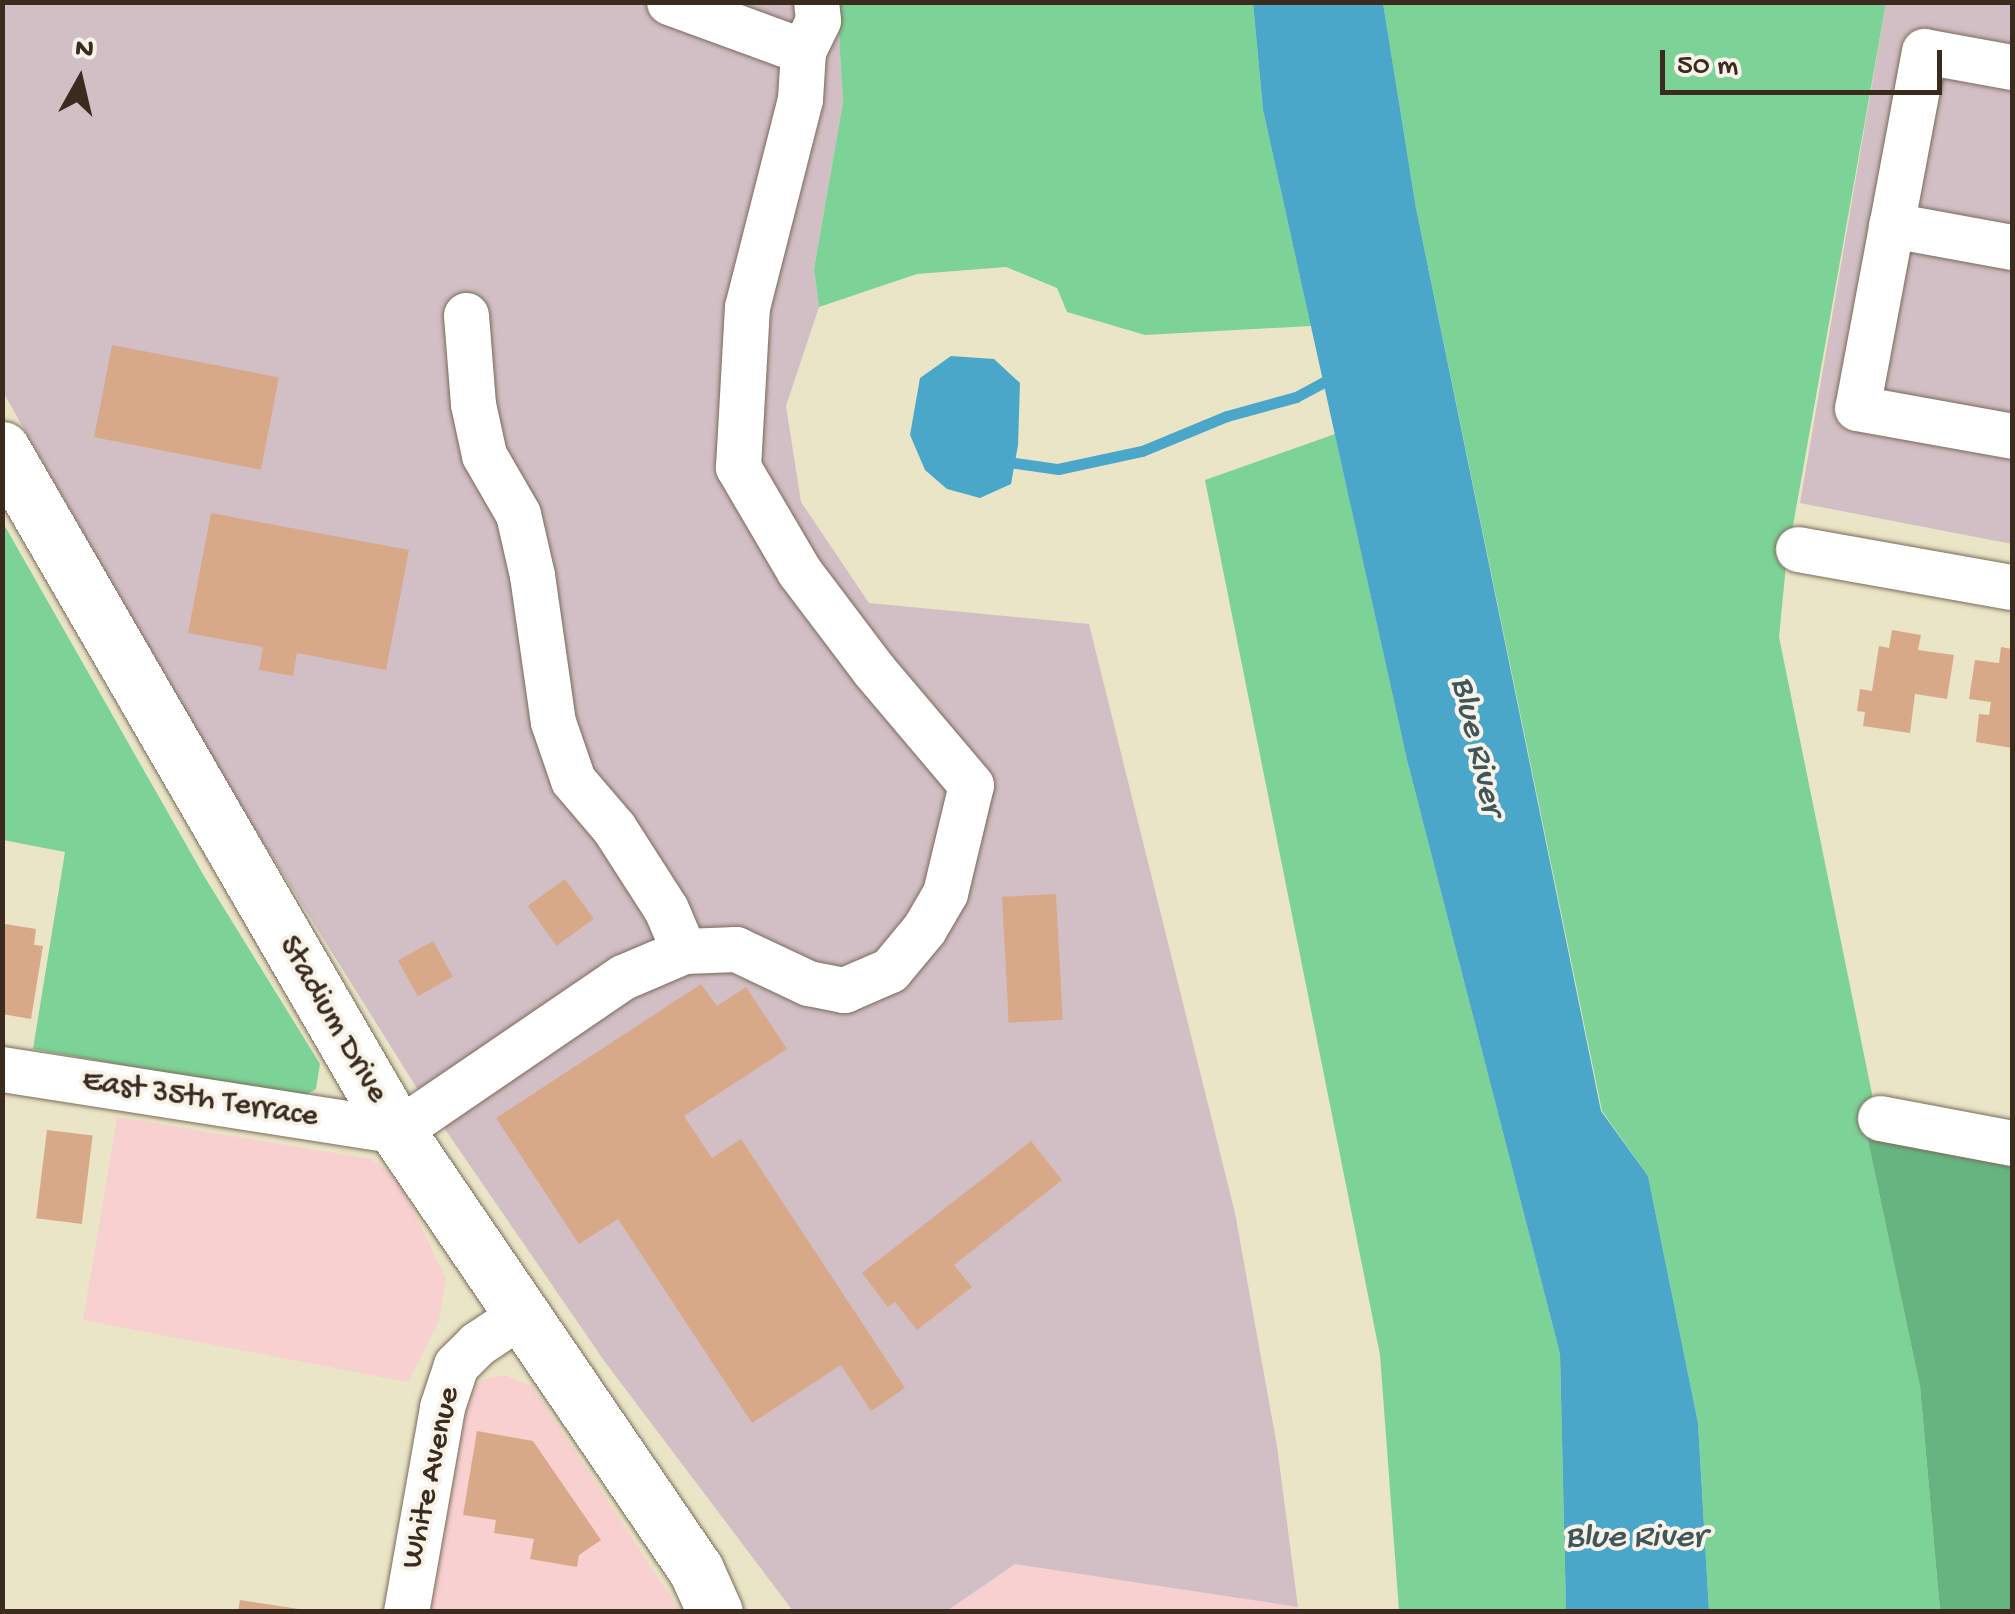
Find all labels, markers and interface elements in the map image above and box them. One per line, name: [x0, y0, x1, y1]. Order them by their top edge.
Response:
north arrow: [30, 30, 130, 130]
scale bar: [1665, 30, 1948, 92]
text: N: [73, 32, 96, 67]
text: 50 m: [1677, 50, 1738, 85]
water label: Blue River: [1439, 673, 1511, 819]
street label: Stadium Drive: [269, 930, 395, 1110]
street label: East 35th Terrace: [79, 1062, 321, 1138]
street label: White Avenue: [394, 1384, 470, 1572]
water label: Blue River: [1565, 1518, 1705, 1560]

